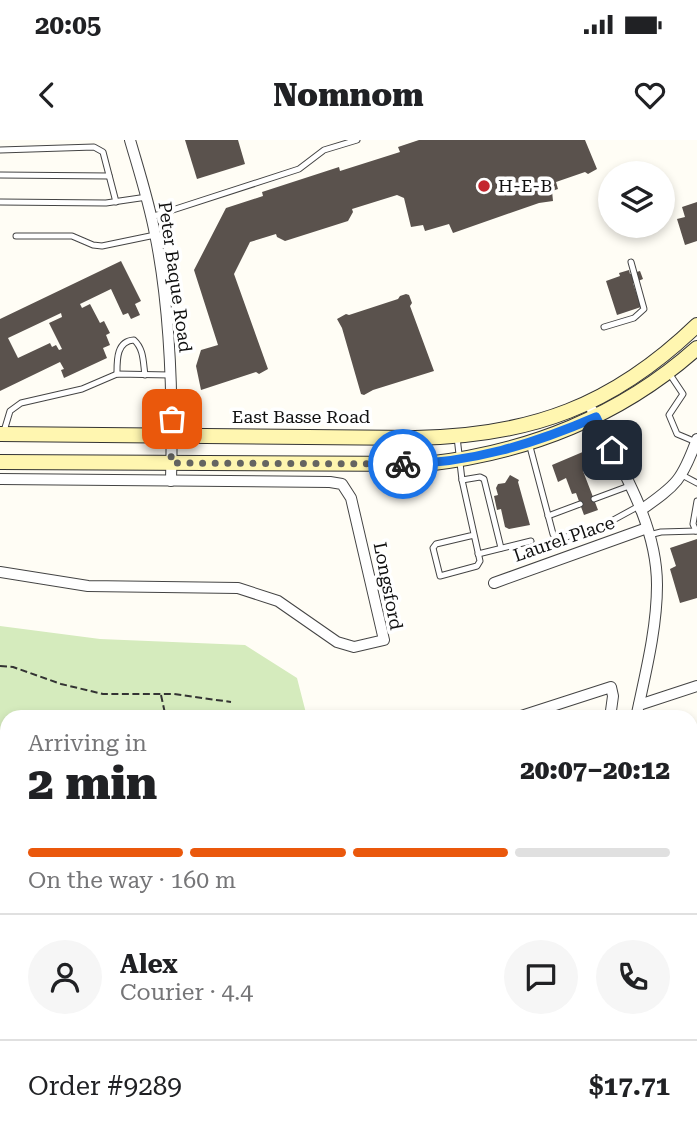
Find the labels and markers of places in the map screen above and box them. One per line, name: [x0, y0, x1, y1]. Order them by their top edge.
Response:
place label: H-E-B: [498, 175, 552, 196]
marker: H-E-B: [476, 178, 492, 194]
pin: [142, 389, 202, 449]
pin: [582, 420, 642, 480]

